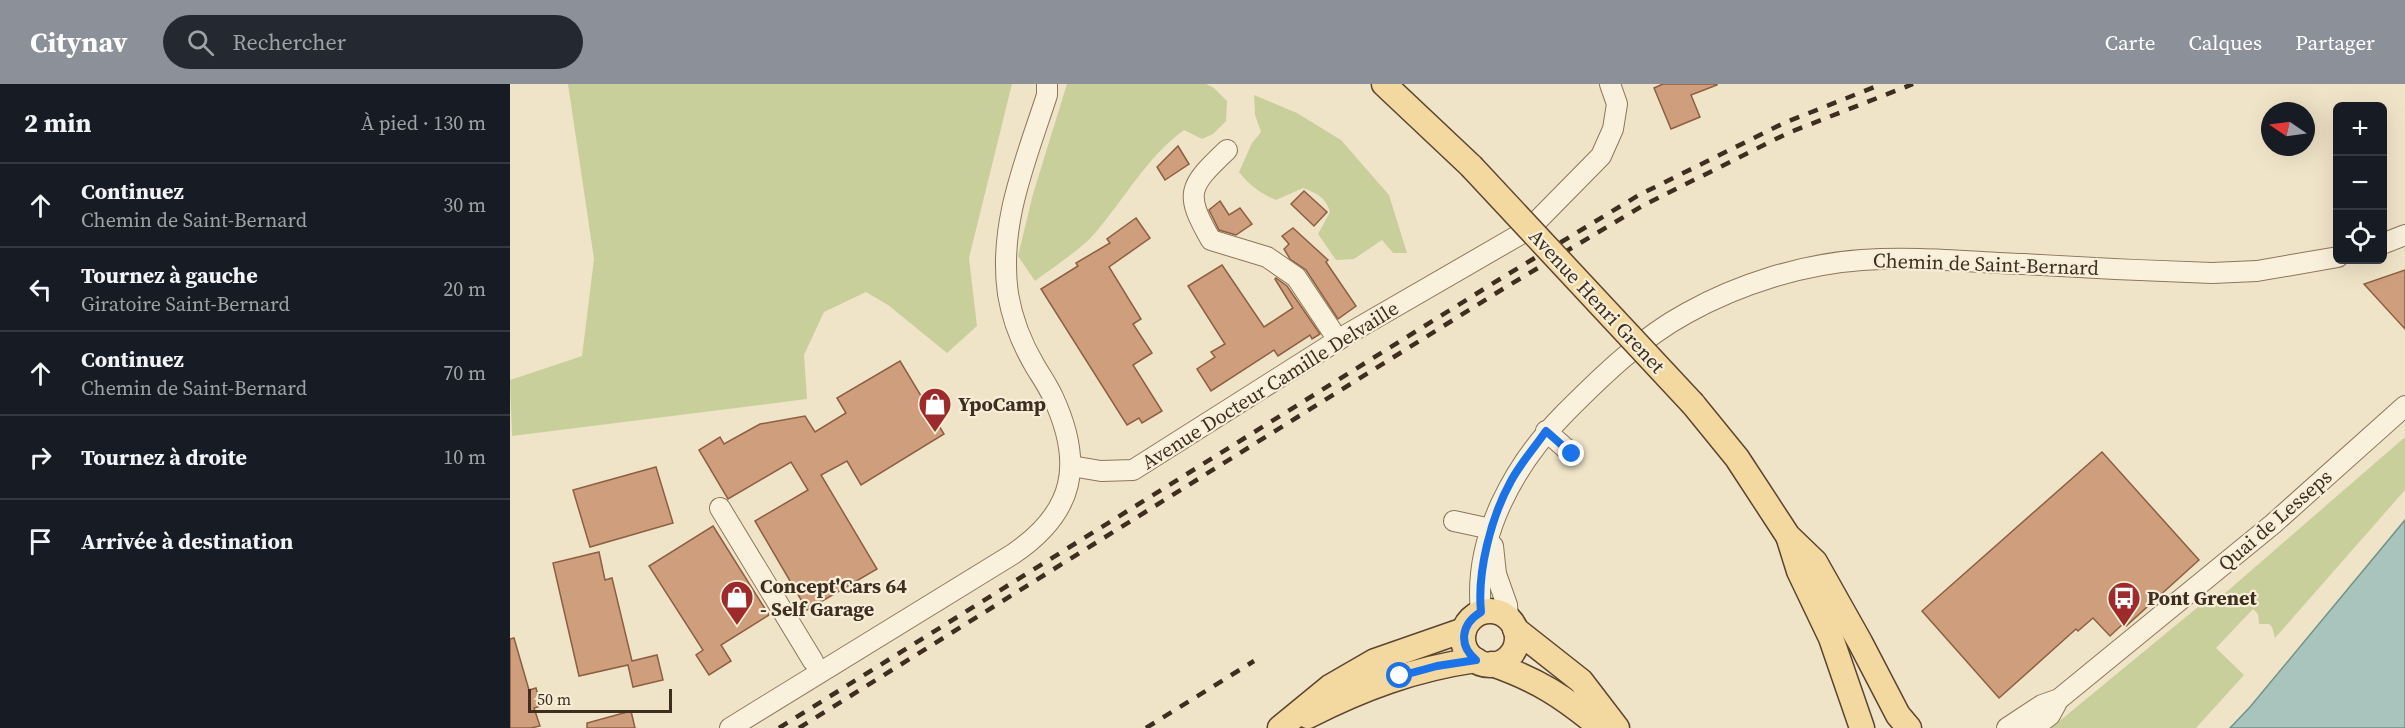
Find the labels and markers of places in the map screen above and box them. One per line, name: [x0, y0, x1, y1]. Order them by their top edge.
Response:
shop icon: YpoCamp: [917, 386, 953, 433]
place label: YpoCamp: [958, 390, 1046, 418]
place label: Concept'Cars 64 - Self Garage: [760, 572, 907, 623]
shop icon: Concept'Cars 64 - Self Garage: [719, 579, 755, 626]
bus stop icon: Pont Grenet: [2106, 580, 2142, 627]
place label: Pont Grenet: [2147, 584, 2257, 612]

